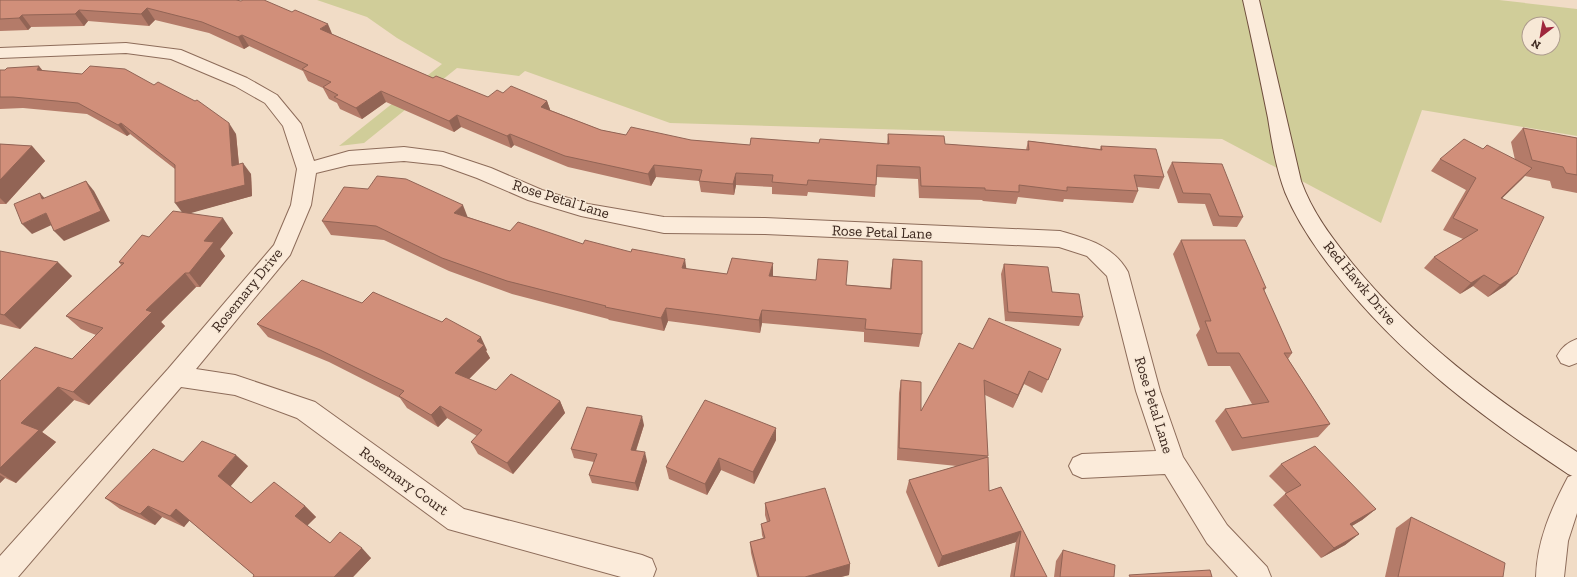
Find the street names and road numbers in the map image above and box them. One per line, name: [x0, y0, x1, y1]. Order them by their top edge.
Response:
street label: Rose Petal Lane: [510, 176, 612, 222]
street label: Rose Petal Lane: [832, 221, 932, 243]
street label: Red Hawk Drive: [1320, 237, 1400, 329]
street label: Rosemary Drive: [208, 244, 286, 336]
street label: Rose Petal Lane: [1131, 354, 1177, 456]
street label: Rosemary Court: [356, 443, 452, 519]

